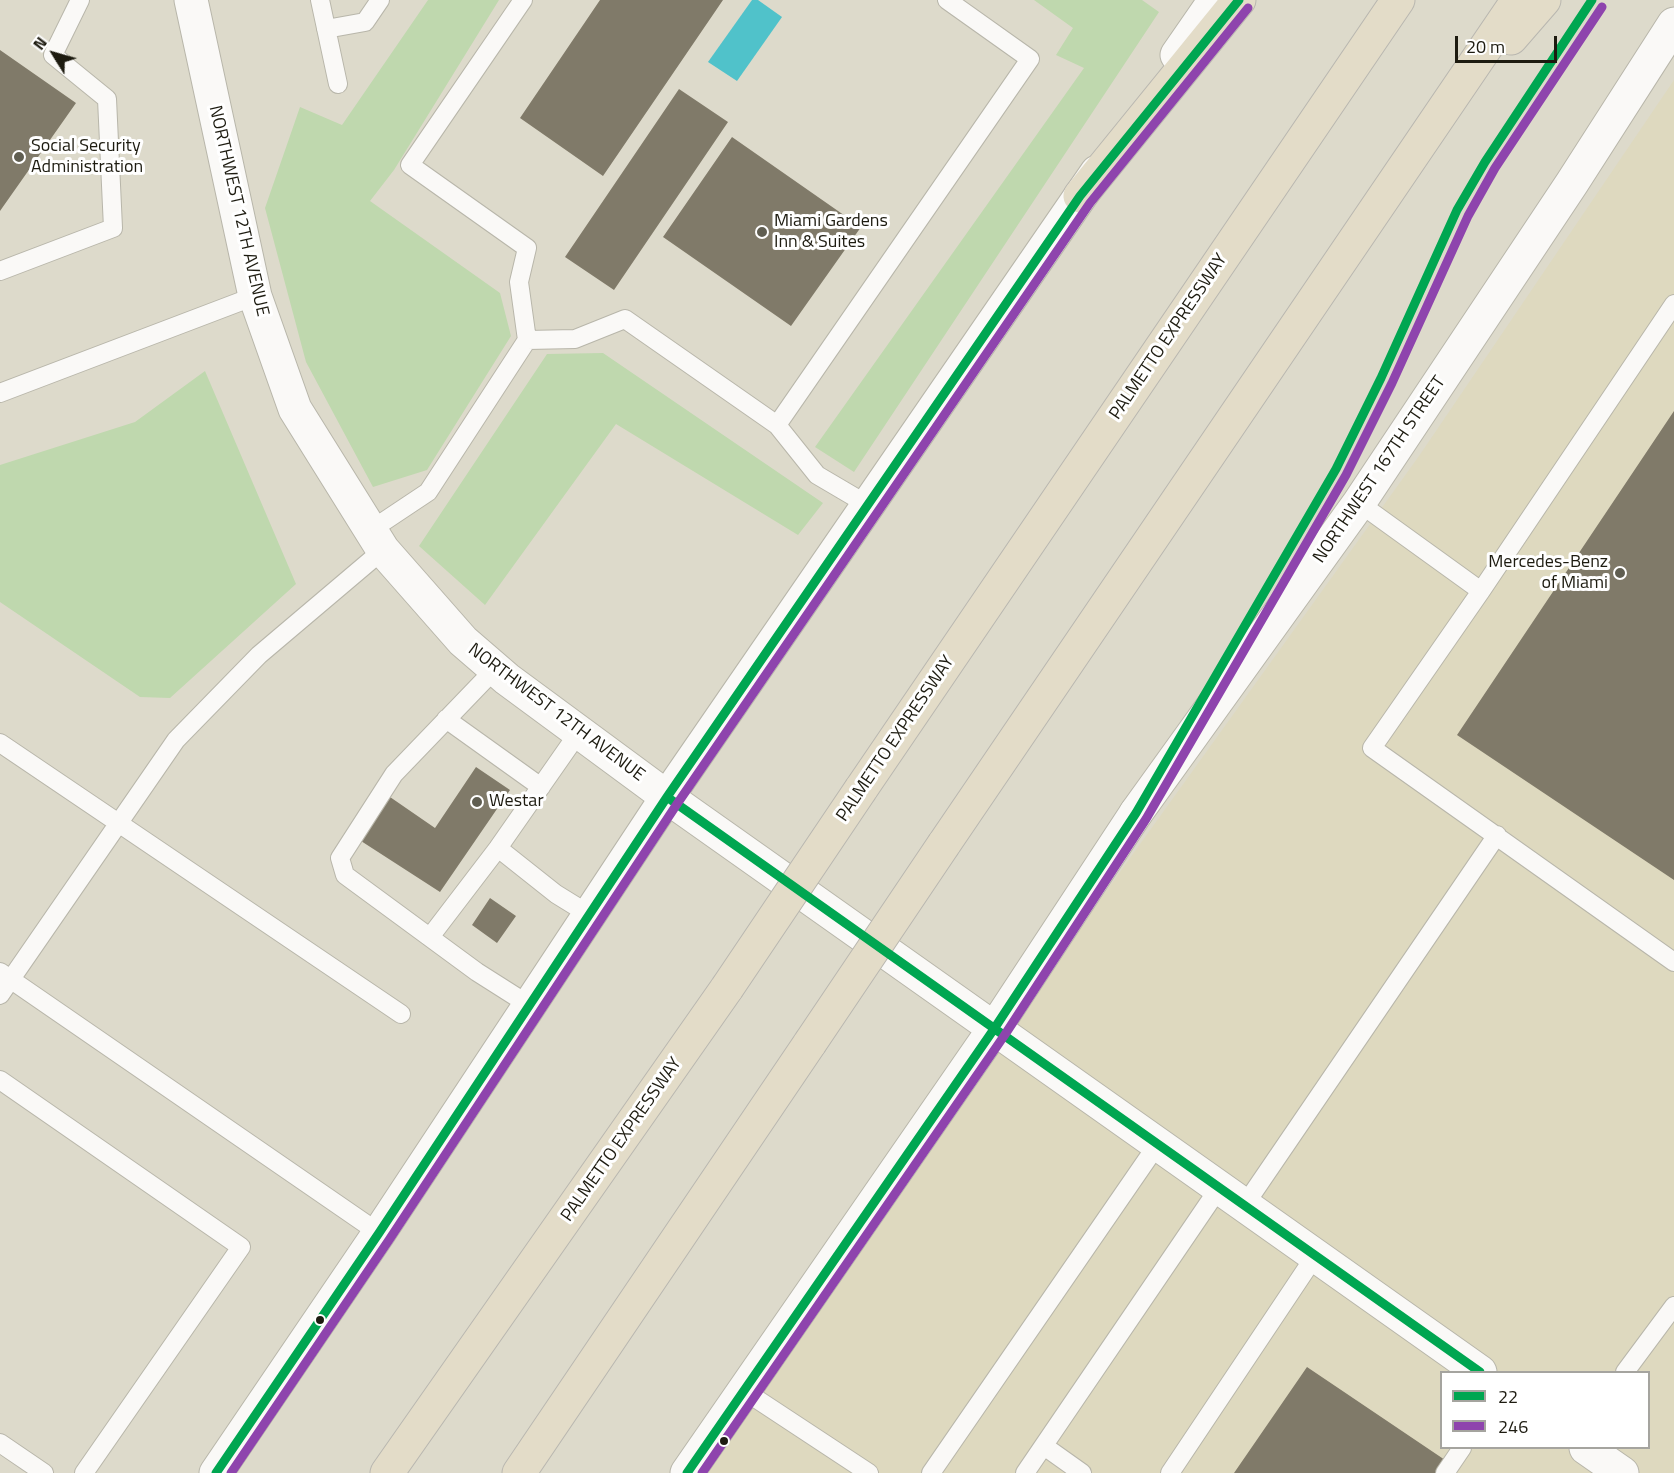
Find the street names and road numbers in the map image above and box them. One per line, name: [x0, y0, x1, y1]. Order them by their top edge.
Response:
street label: NORTHWEST 12TH AVENUE: [203, 103, 273, 319]
street label: PALMETTO EXPRESSWAY: [1105, 250, 1233, 424]
street label: NORTHWEST 167TH STREET: [1309, 372, 1451, 568]
street label: NORTHWEST 12TH AVENUE: [463, 639, 649, 787]
street label: PALMETTO EXPRESSWAY: [832, 652, 960, 826]
street label: PALMETTO EXPRESSWAY: [557, 1054, 687, 1226]

